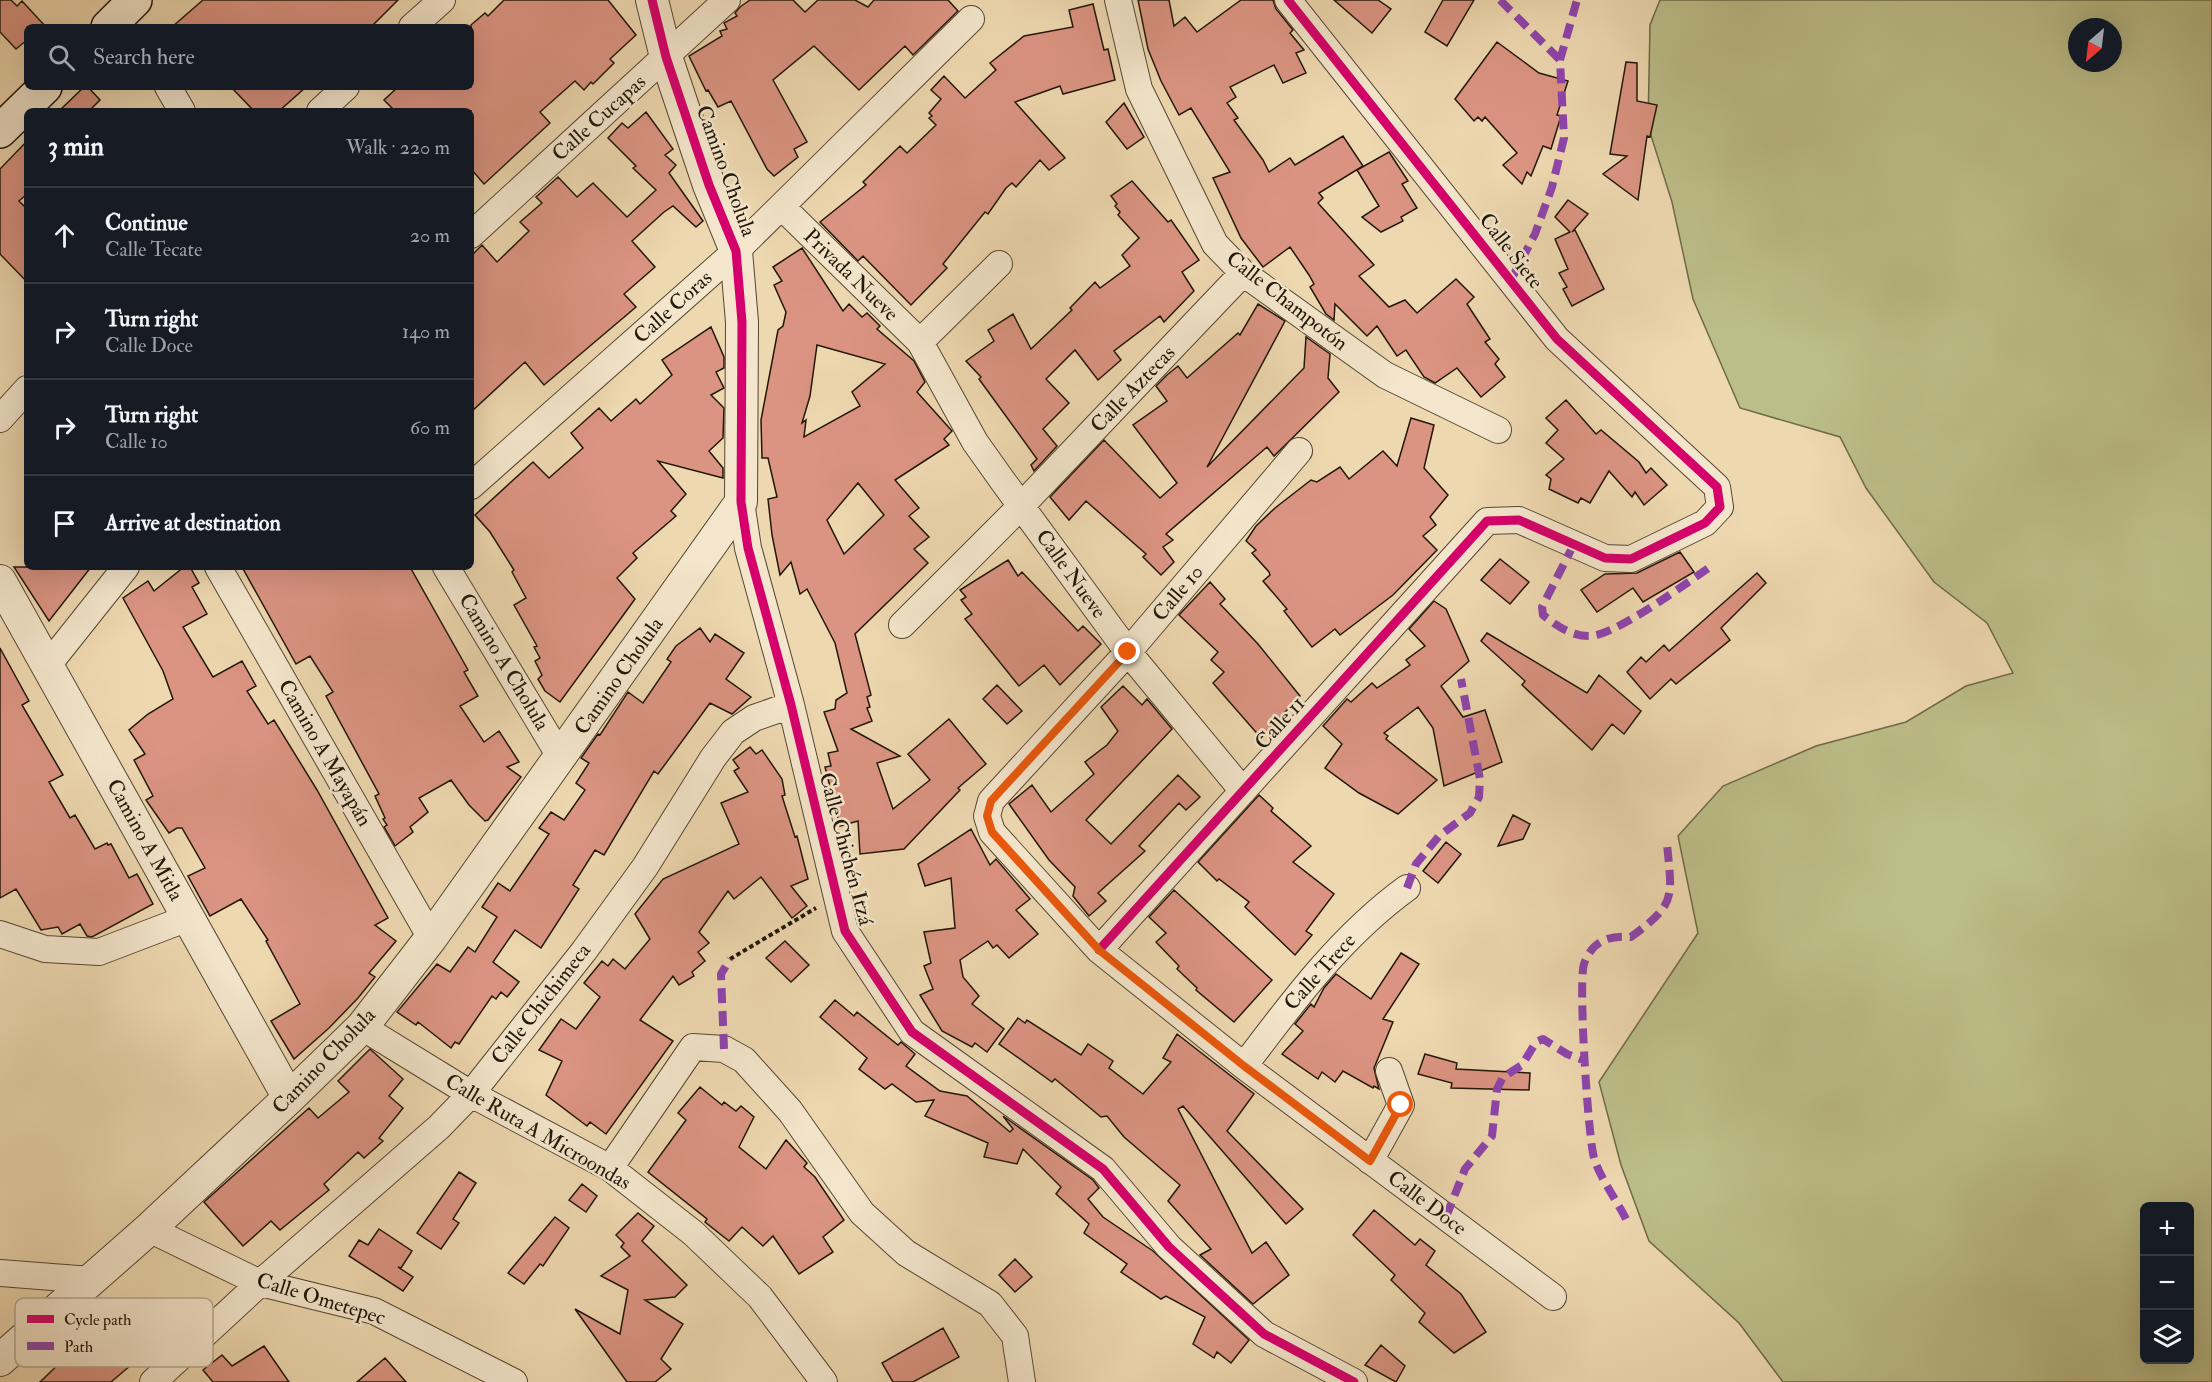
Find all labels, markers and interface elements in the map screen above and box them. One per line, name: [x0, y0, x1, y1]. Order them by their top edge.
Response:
north arrow: [2068, 18, 2122, 72]
search box: [24, 24, 474, 90]
icon: search: [45, 41, 78, 74]
text: Search here: [93, 43, 195, 71]
street label: Calle Cucapas: [546, 69, 652, 167]
street label: Camino Cholula: [690, 102, 762, 241]
text: 3 min: [48, 131, 104, 163]
text: Walk · 220 m: [346, 135, 450, 160]
street label: Calle Siete: [1473, 208, 1549, 295]
text: Continue: [105, 209, 188, 237]
icon: ahead: [48, 219, 81, 252]
text: 20 m: [410, 223, 450, 248]
street label: Privada Nueve: [798, 223, 904, 327]
text: Calle Tecate: [105, 237, 202, 262]
street label: Calle Champotón: [1221, 245, 1354, 357]
street label: Calle Coras: [628, 265, 718, 349]
text: Turn right: [105, 305, 198, 333]
icon: right: [48, 315, 81, 348]
text: 140 m: [402, 319, 450, 344]
text: Calle Doce: [105, 333, 193, 358]
street label: Calle Aztecas: [1085, 340, 1181, 438]
text: Turn right: [105, 401, 198, 429]
icon: right: [48, 411, 81, 444]
text: 60 m: [410, 415, 450, 440]
text: Calle 10: [105, 429, 168, 454]
icon: arrive: [48, 507, 81, 540]
text: Arrive at destination: [105, 509, 281, 537]
street label: Calle Nueve: [1030, 524, 1112, 624]
street label: Calle 10: [1146, 559, 1210, 627]
street label: Camino A Cholula: [452, 588, 556, 736]
street label: Camino Cholula: [568, 612, 670, 740]
route end: [1114, 638, 1140, 664]
street label: Camino A Mayapán: [272, 675, 378, 831]
street label: Calle 11: [1249, 691, 1311, 755]
street label: Calle Chichén Itzá: [813, 770, 879, 929]
street label: Camino A Mitla: [100, 774, 190, 906]
street label: Calle Trece: [1278, 928, 1362, 1016]
street label: Calle Chichimeca: [485, 938, 597, 1070]
street label: Camino Cholula: [266, 1002, 382, 1120]
street label: Calle Ruta A Microondas: [440, 1068, 636, 1196]
route start: [1387, 1091, 1413, 1117]
street label: Calle Doce: [1382, 1164, 1472, 1242]
map controls: [2140, 1202, 2194, 1364]
button: +: [2140, 1202, 2194, 1256]
button: −: [2140, 1256, 2194, 1310]
street label: Calle Ometepec: [253, 1267, 389, 1332]
legend: [15, 1298, 213, 1367]
text: Cycle path: [64, 1310, 132, 1331]
button: layers: [2140, 1310, 2194, 1364]
text: Path: [64, 1337, 94, 1357]

